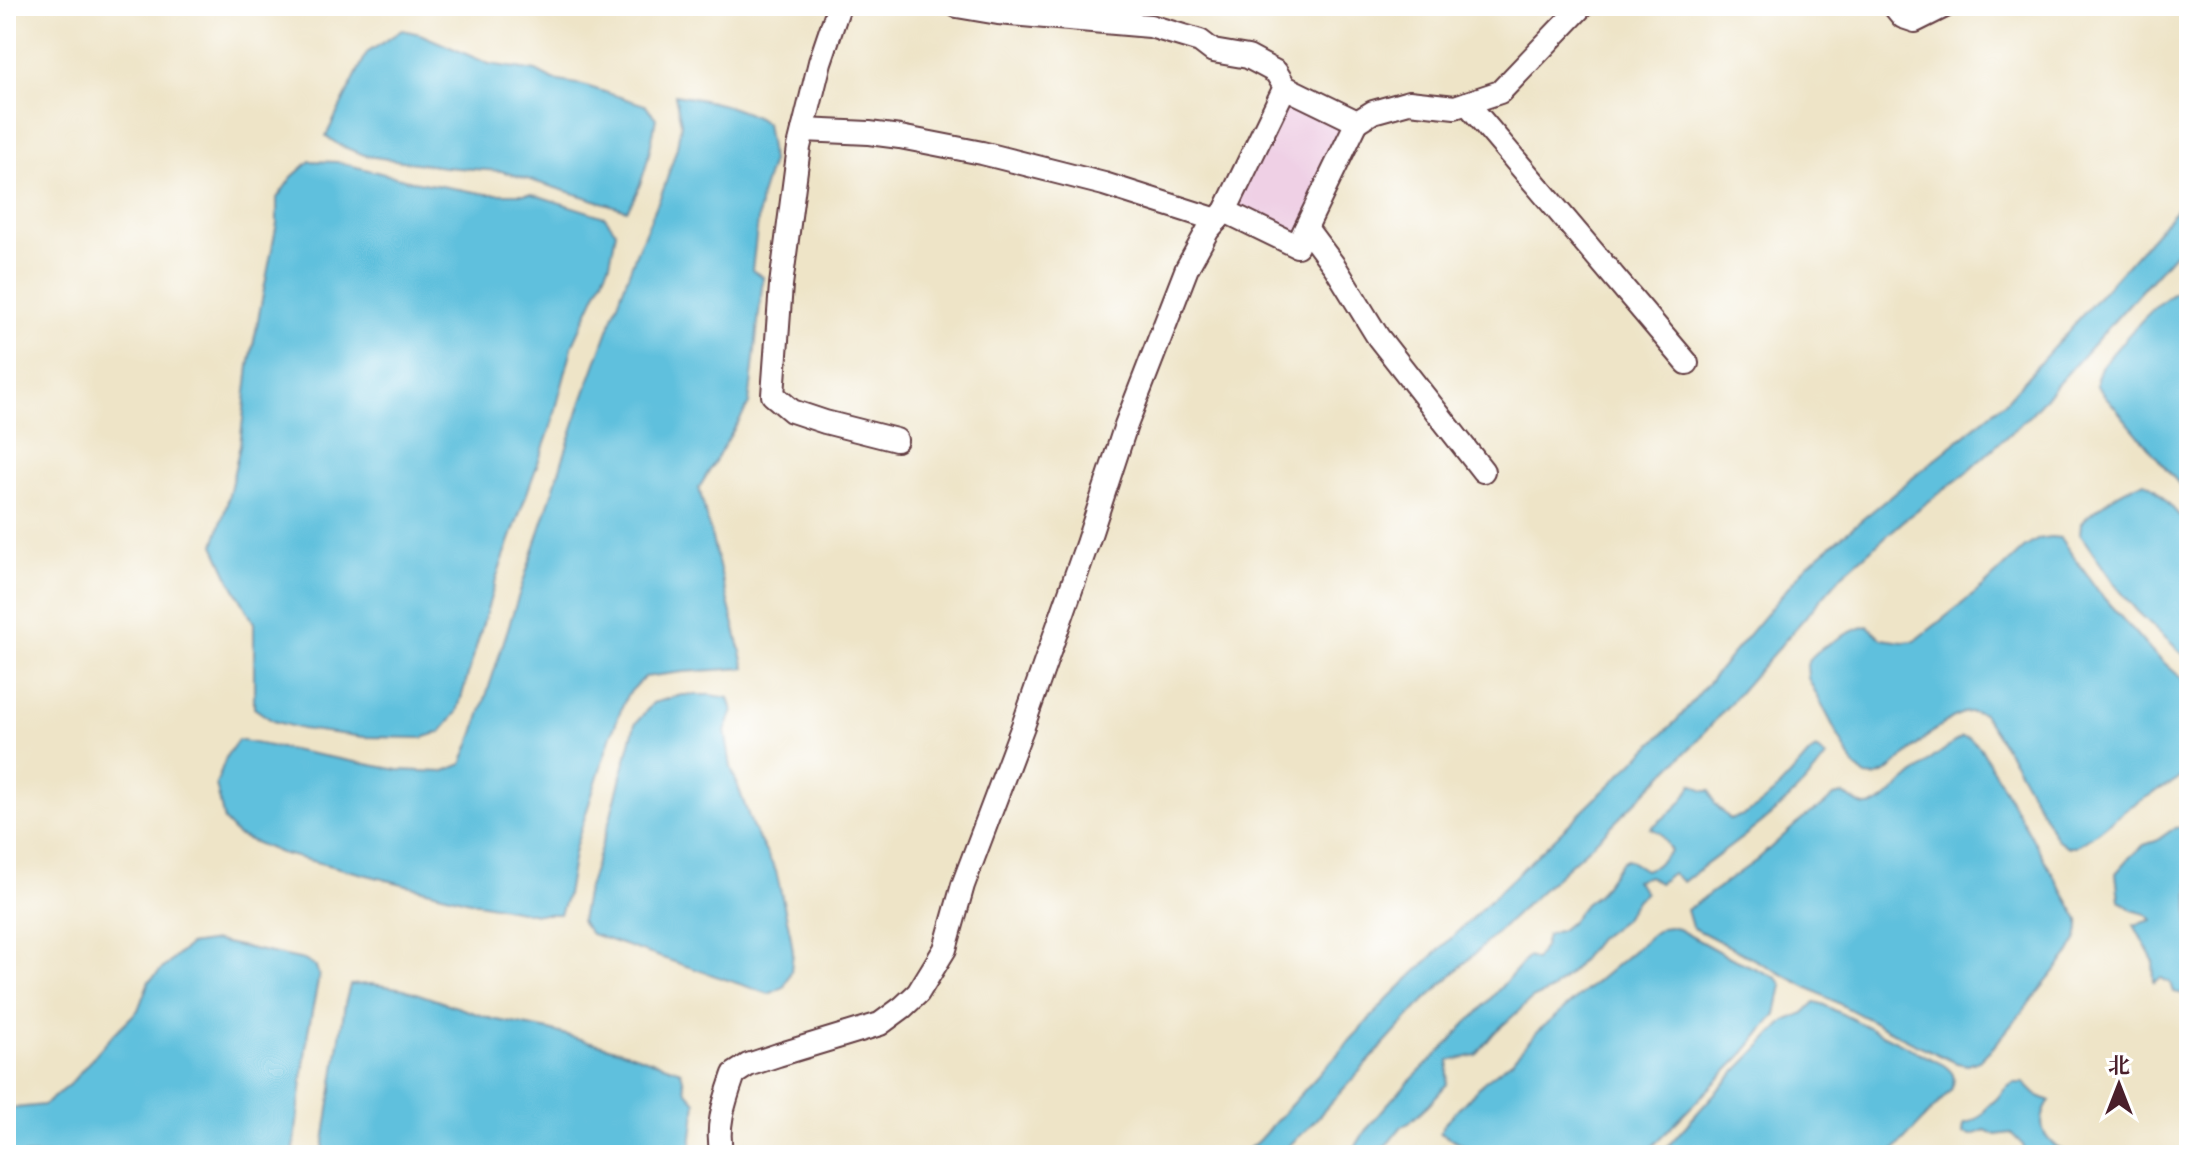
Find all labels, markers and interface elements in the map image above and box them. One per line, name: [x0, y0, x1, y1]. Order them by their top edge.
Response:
north arrow: [2079, 1045, 2159, 1125]
text: 北: [2108, 1052, 2130, 1080]

